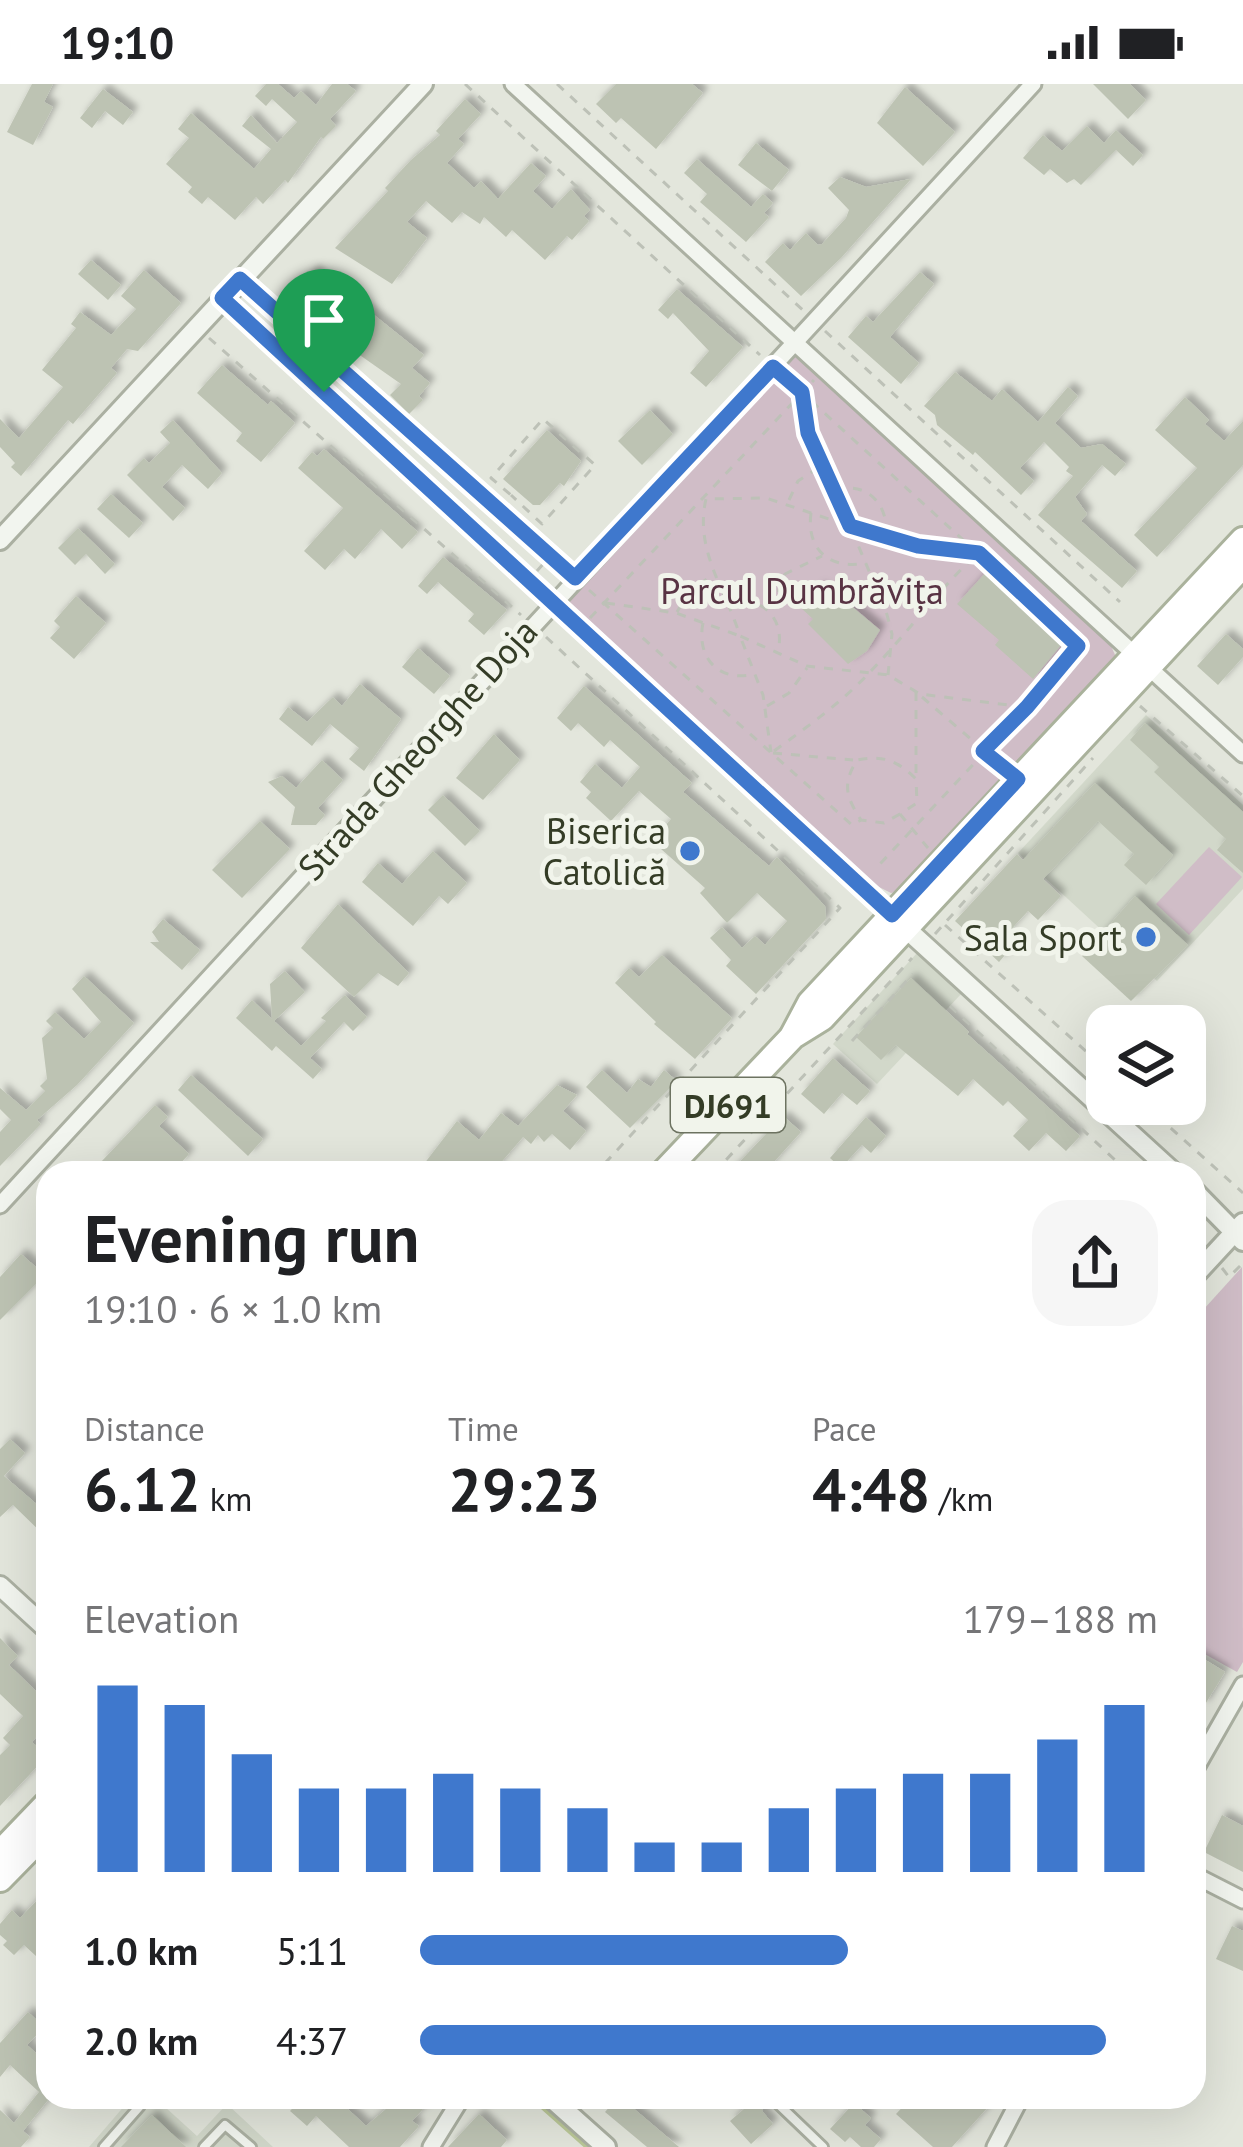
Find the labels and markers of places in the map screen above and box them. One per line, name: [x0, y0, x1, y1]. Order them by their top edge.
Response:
pin: [273, 269, 375, 392]
place label: Biserica Catolică: [543, 807, 666, 895]
marker: Biserica Catolică: [677, 838, 703, 864]
place label: Sala Sport: [964, 914, 1122, 961]
marker: Sala Sport: [1133, 924, 1159, 950]

